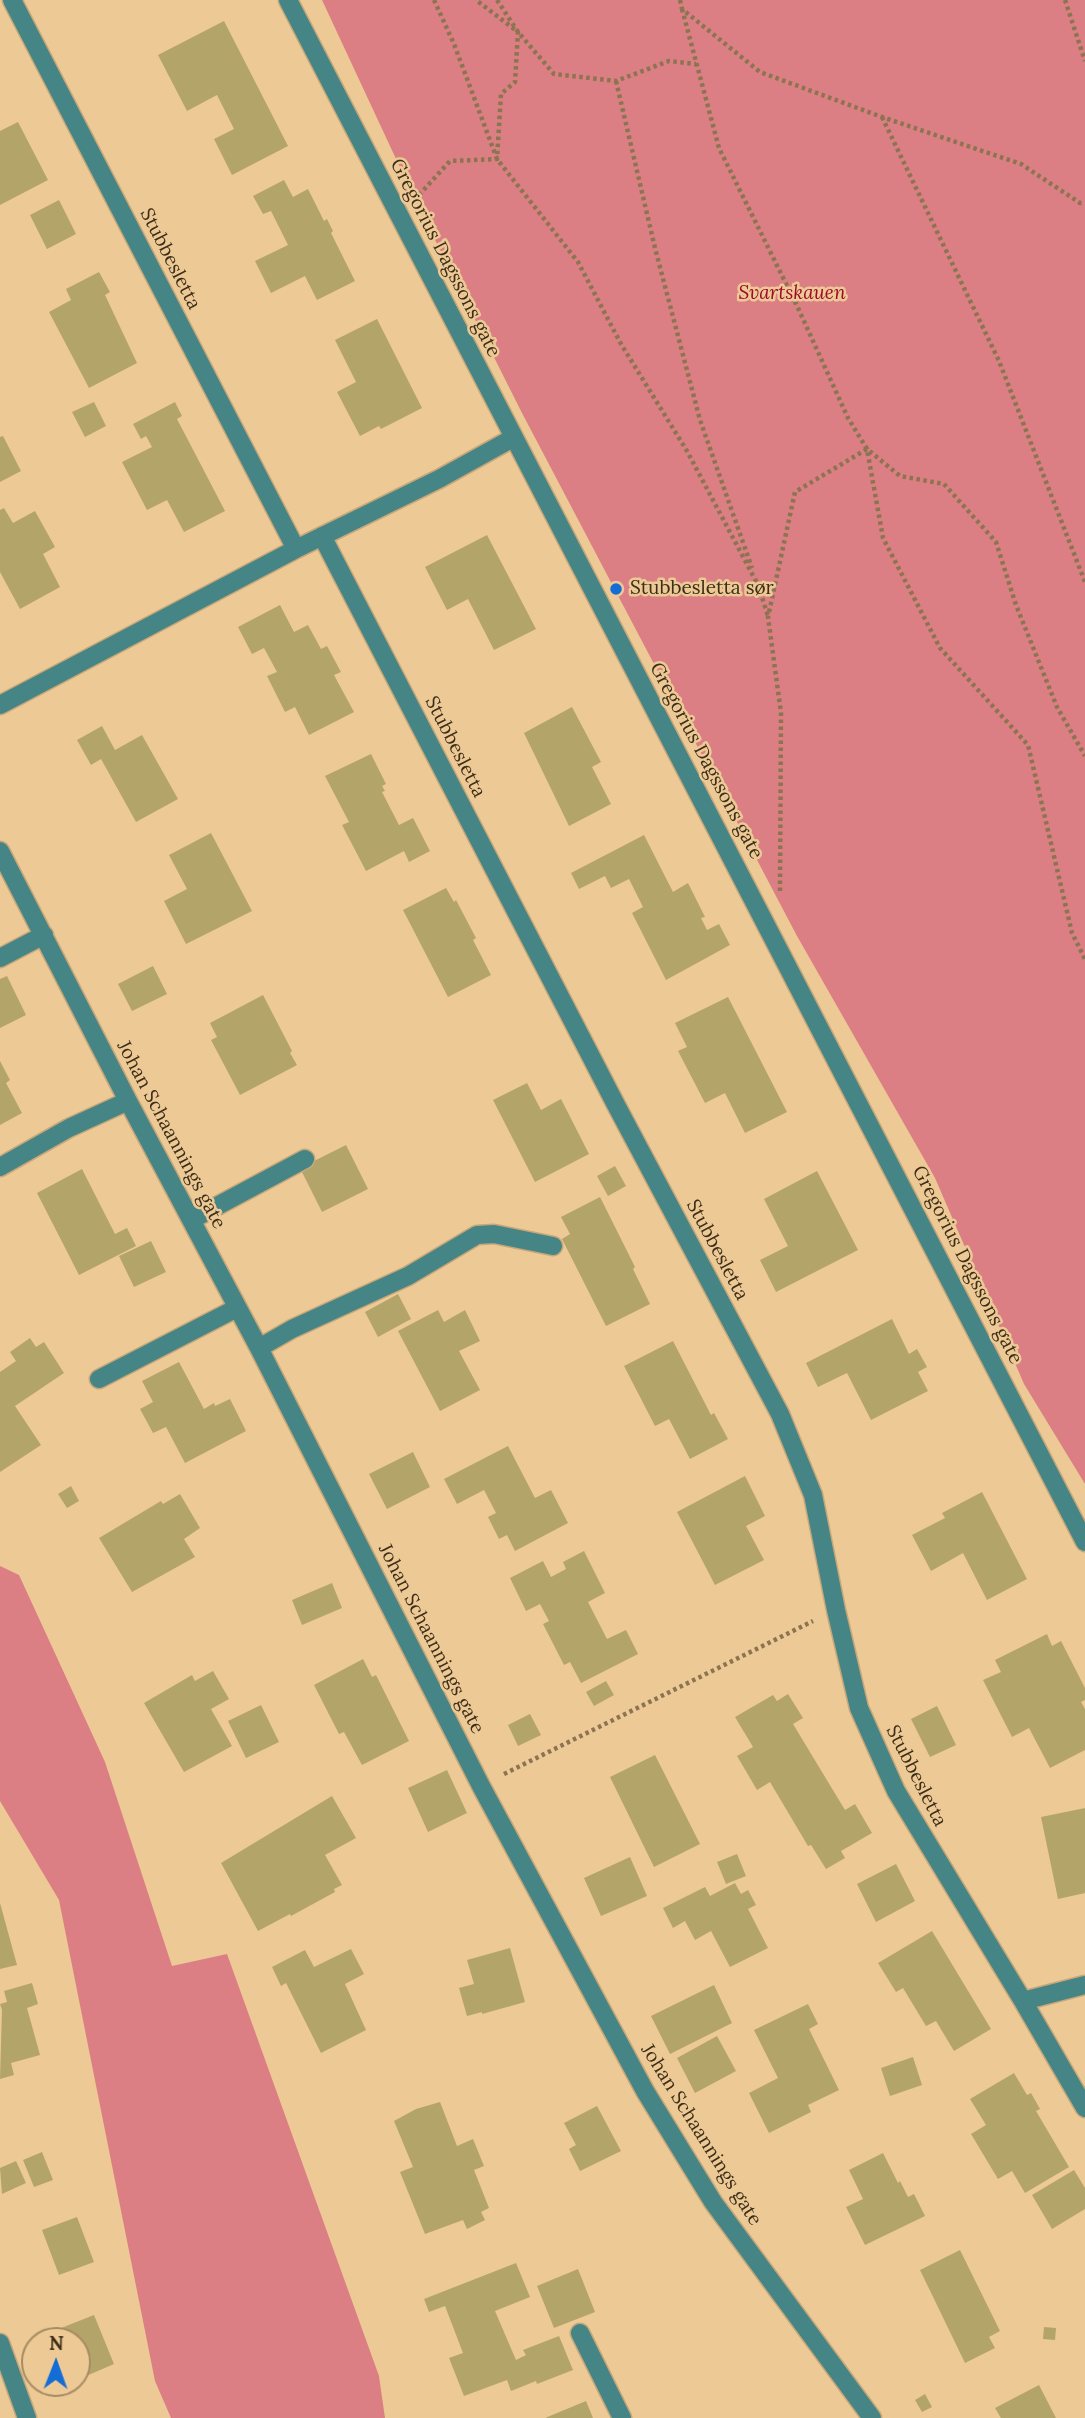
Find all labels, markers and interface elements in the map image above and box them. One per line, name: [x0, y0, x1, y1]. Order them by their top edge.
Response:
street label: Gregorius Dagssons gate: [385, 155, 505, 361]
street label: Stubbesletta: [135, 205, 205, 313]
park label: Svartskauen: [738, 283, 846, 305]
place label: Stubbesletta sør: [630, 578, 774, 600]
marker: Stubbesletta sør: [608, 581, 624, 597]
street label: Gregorius Dagssons gate: [644, 659, 768, 863]
street label: Stubbesletta: [420, 693, 490, 801]
street label: Johan Schaannings gate: [112, 1037, 230, 1233]
street label: Gregorius Dagssons gate: [907, 1162, 1027, 1368]
street label: Stubbesletta: [681, 1196, 753, 1304]
street label: Johan Schaannings gate: [373, 1540, 489, 1738]
street label: Stubbesletta: [881, 1722, 951, 1830]
street label: Johan Schaannings gate: [636, 2040, 766, 2230]
north arrow: [21, 2327, 91, 2397]
text: N: [49, 2331, 64, 2355]

